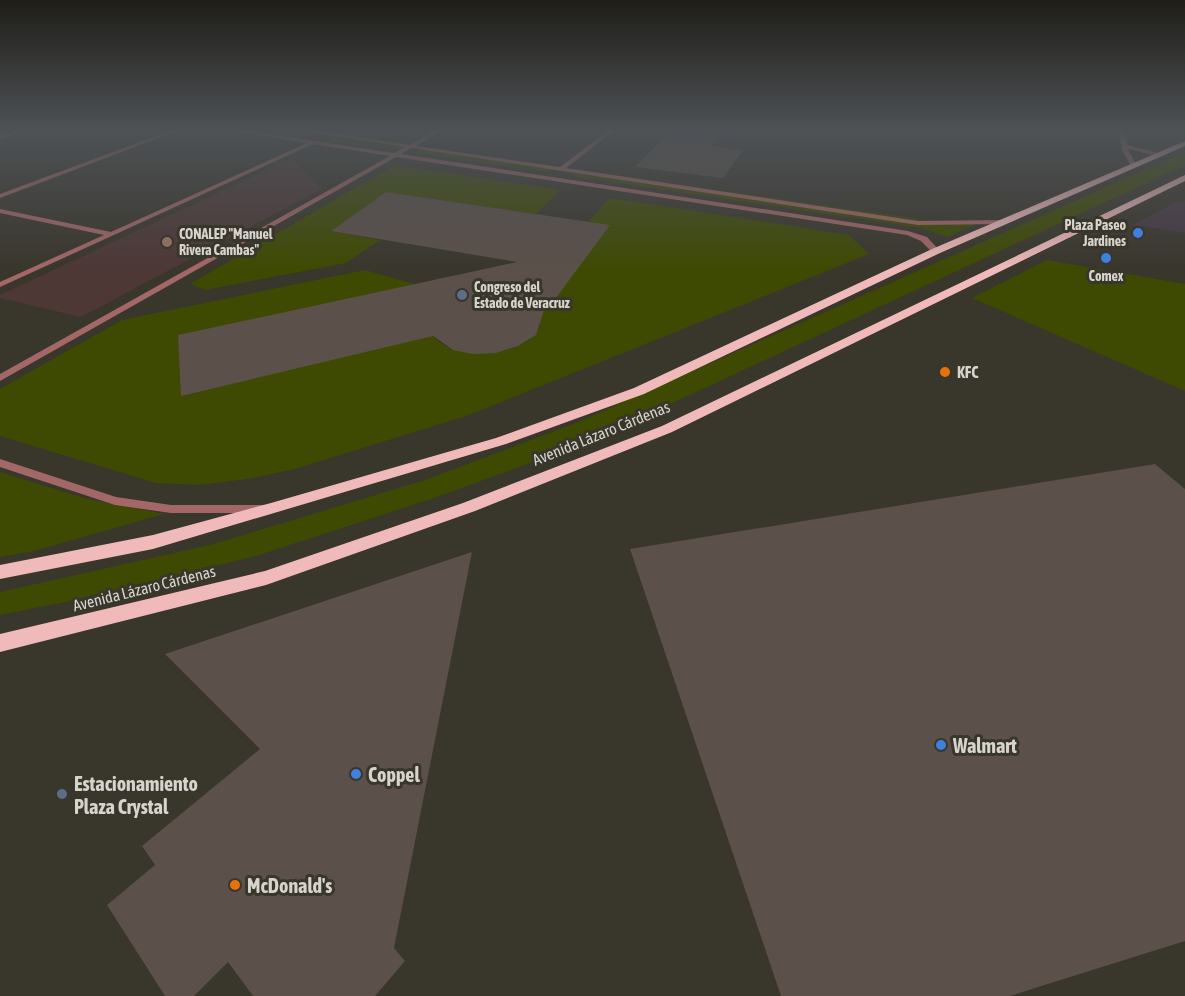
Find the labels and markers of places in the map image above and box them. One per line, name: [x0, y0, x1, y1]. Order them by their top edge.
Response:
place label: Plaza Paseo Jardines: [1065, 217, 1126, 249]
place label: CONALEP "Manuel Rivera Cambas": [179, 226, 273, 258]
marker: Plaza Paseo Jardines: [1131, 226, 1145, 240]
marker: CONALEP "Manuel Rivera Cambas": [160, 235, 174, 249]
marker: Comex: [1099, 251, 1113, 265]
place label: Comex: [1089, 268, 1124, 284]
place label: Congreso del Estado de Veracruz: [474, 279, 570, 311]
marker: Congreso del Estado de Veracruz: [455, 288, 469, 302]
place label: KFC: [957, 363, 979, 381]
marker: KFC: [938, 365, 952, 379]
place label: Walmart: [952, 734, 1017, 757]
marker: Walmart: [934, 738, 948, 752]
place label: Coppel: [368, 763, 420, 786]
marker: Coppel: [349, 767, 363, 781]
place label: Estacionamiento Plaza Crystal: [74, 772, 198, 818]
marker: Estacionamiento Plaza Crystal: [55, 787, 69, 801]
place label: McDonald's: [247, 874, 332, 897]
marker: McDonald's: [228, 878, 242, 892]

